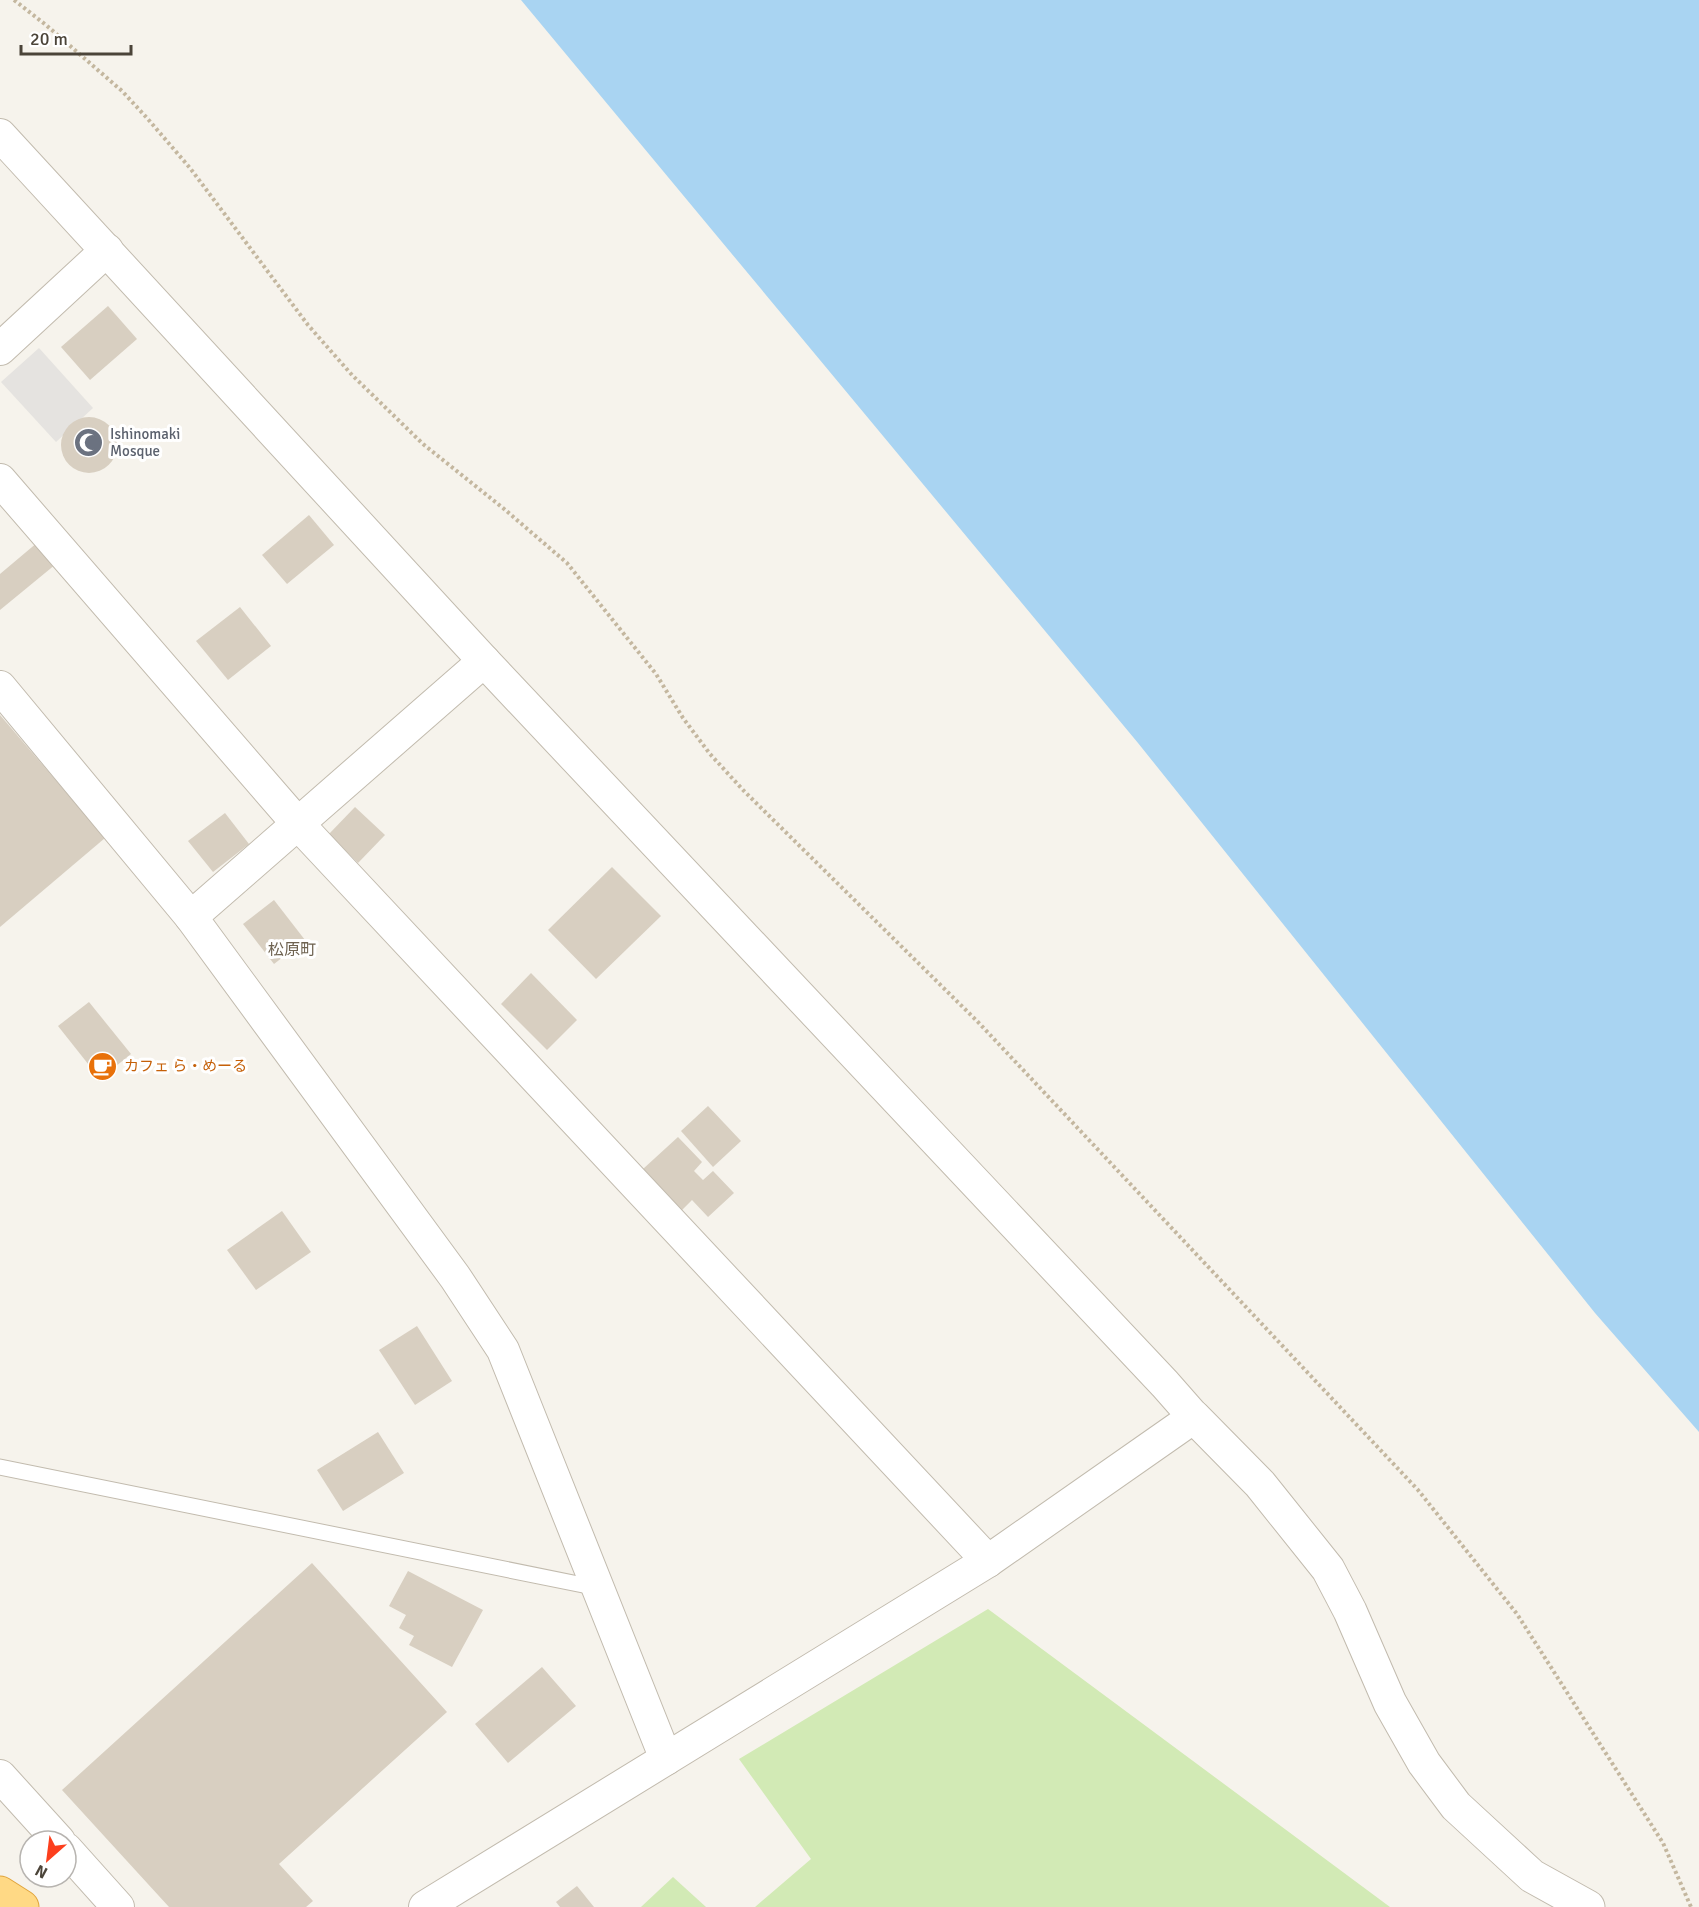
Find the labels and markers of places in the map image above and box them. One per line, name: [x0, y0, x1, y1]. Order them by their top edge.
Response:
place label: Ishinomaki Mosque: [110, 425, 180, 460]
mosque icon: Ishinomaki Mosque: [73, 427, 105, 459]
cafe icon: カフェ ら・めーる: [87, 1050, 119, 1082]
place label: カフェ ら・めーる: [124, 1057, 247, 1075]

